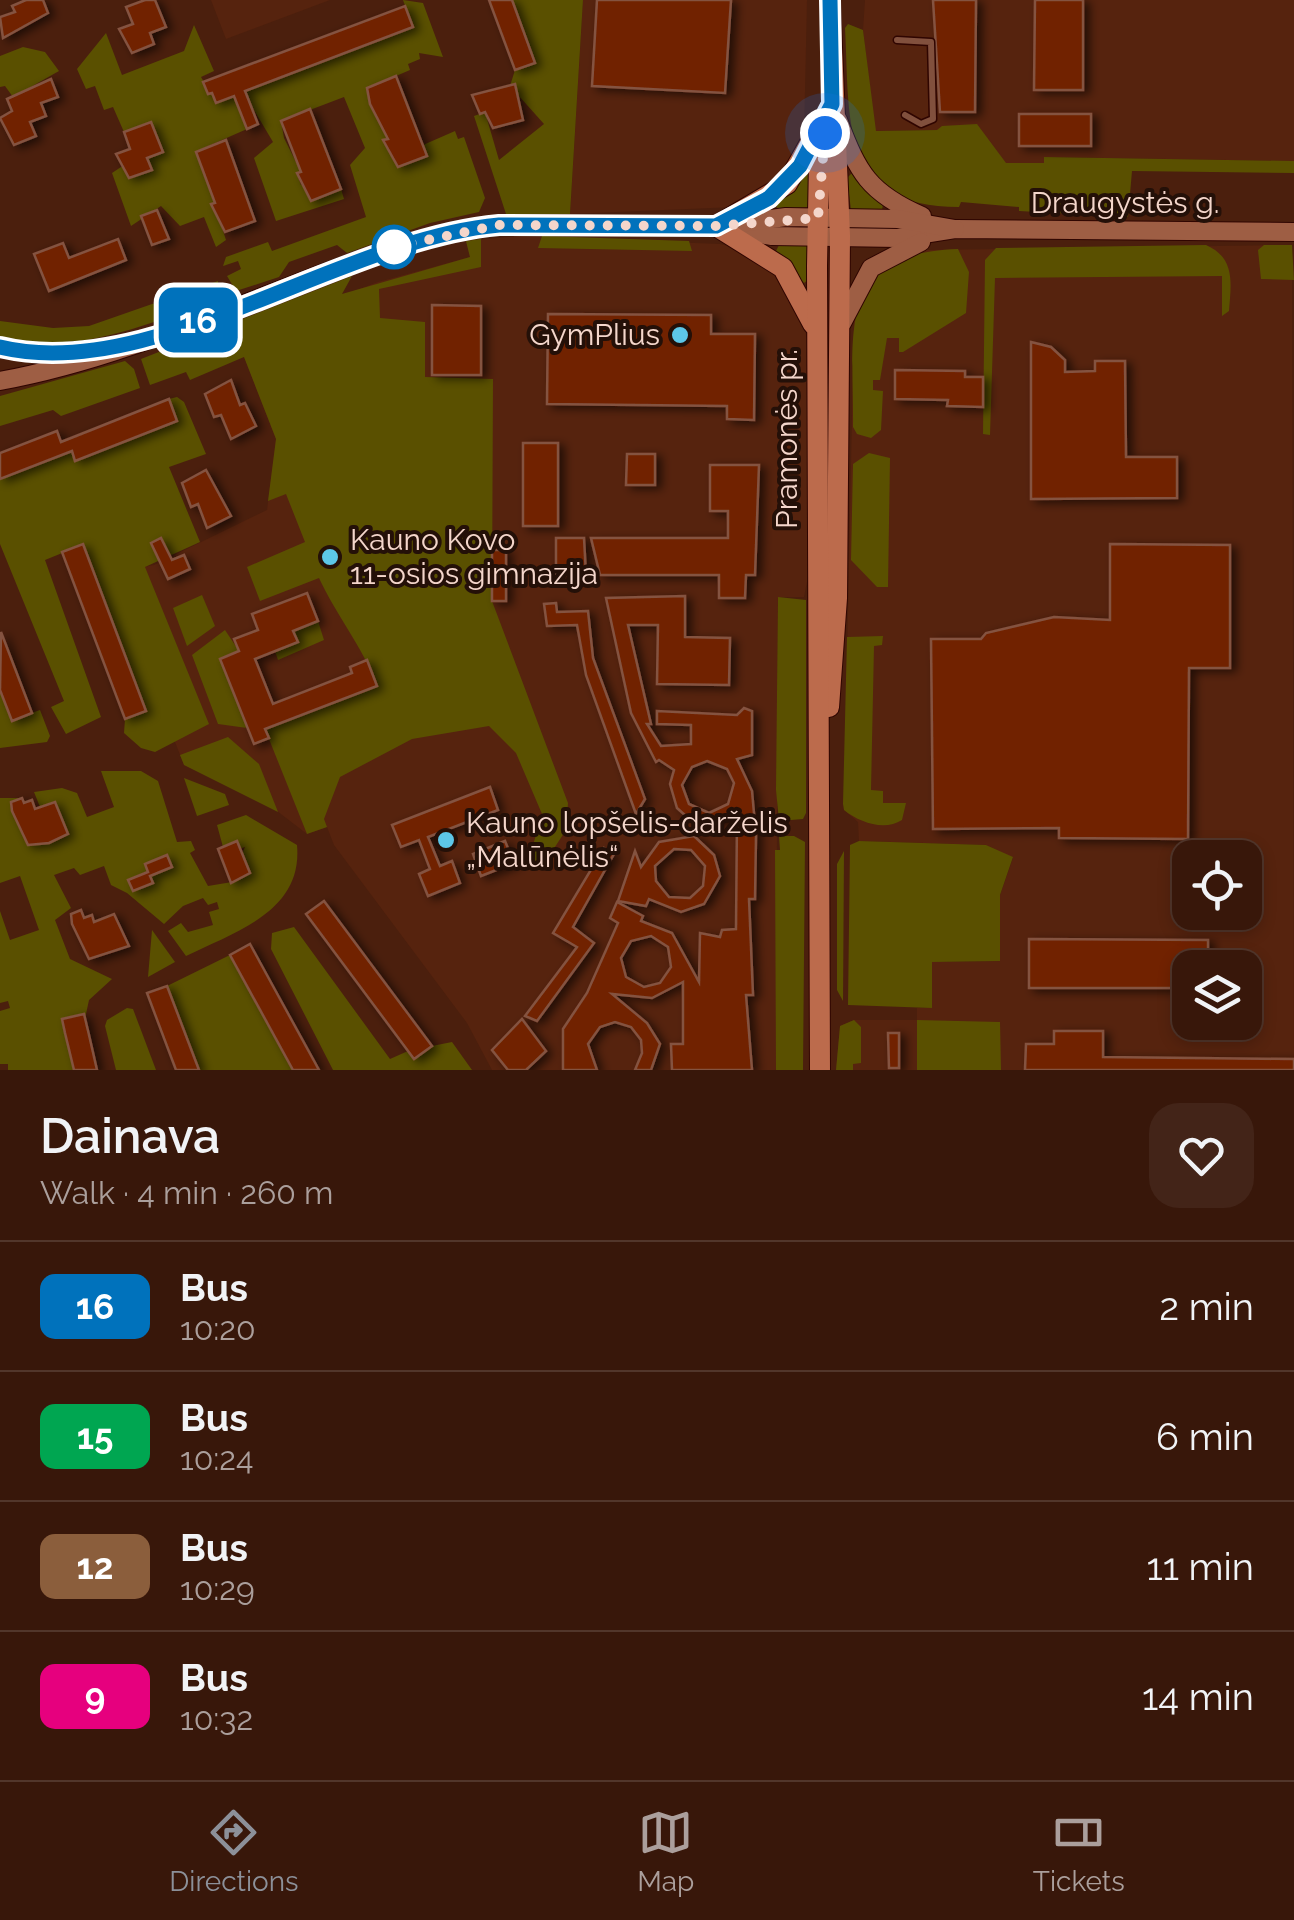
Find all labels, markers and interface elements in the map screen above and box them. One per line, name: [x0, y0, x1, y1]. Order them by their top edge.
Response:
your location: [800, 108, 850, 158]
street label: Draugystės g.: [1031, 185, 1219, 220]
unlabelled marker: [373, 226, 415, 268]
line badge: 16: [153, 288, 243, 352]
text: 16: [179, 300, 217, 341]
place label: GymPlius: [529, 317, 660, 352]
marker: GymPlius: [669, 324, 691, 346]
street label: Pramonės pr.: [769, 349, 804, 529]
place label: Kauno Kovo 11-osios gimnazija: [350, 522, 598, 591]
marker: Kauno Kovo 11-osios gimnazija: [319, 546, 341, 568]
place label: Kauno lopšelis-darželis „Malūnėlis“: [466, 805, 788, 874]
marker: Kauno lopšelis-darželis „Malūnėlis“: [435, 829, 457, 851]
map controls: [1172, 840, 1262, 1040]
button: locate: [1172, 840, 1262, 930]
button: layers: [1172, 950, 1262, 1040]
button: heart: [1149, 1103, 1254, 1208]
text: Dainava: [40, 1108, 220, 1164]
text: Walk · 4 min · 260 m: [40, 1174, 333, 1211]
text: Bus: [180, 1265, 248, 1310]
text: 2 min: [1159, 1284, 1254, 1329]
text: 16: [76, 1286, 114, 1327]
text: 10:20: [180, 1310, 256, 1347]
text: Bus: [180, 1395, 248, 1440]
text: 6 min: [1156, 1414, 1254, 1459]
text: 15: [77, 1416, 113, 1457]
text: 10:24: [180, 1440, 253, 1477]
text: Bus: [180, 1525, 248, 1570]
text: 11 min: [1146, 1544, 1254, 1589]
text: 12: [76, 1546, 114, 1587]
text: 10:29: [180, 1570, 255, 1607]
text: Bus: [180, 1655, 248, 1700]
text: 14 min: [1142, 1674, 1254, 1719]
text: 9: [85, 1676, 105, 1717]
text: 10:32: [180, 1700, 253, 1737]
tab: Directions: [169, 1805, 299, 1898]
tab: Map: [637, 1805, 694, 1898]
tab: Tickets: [1033, 1805, 1125, 1898]

